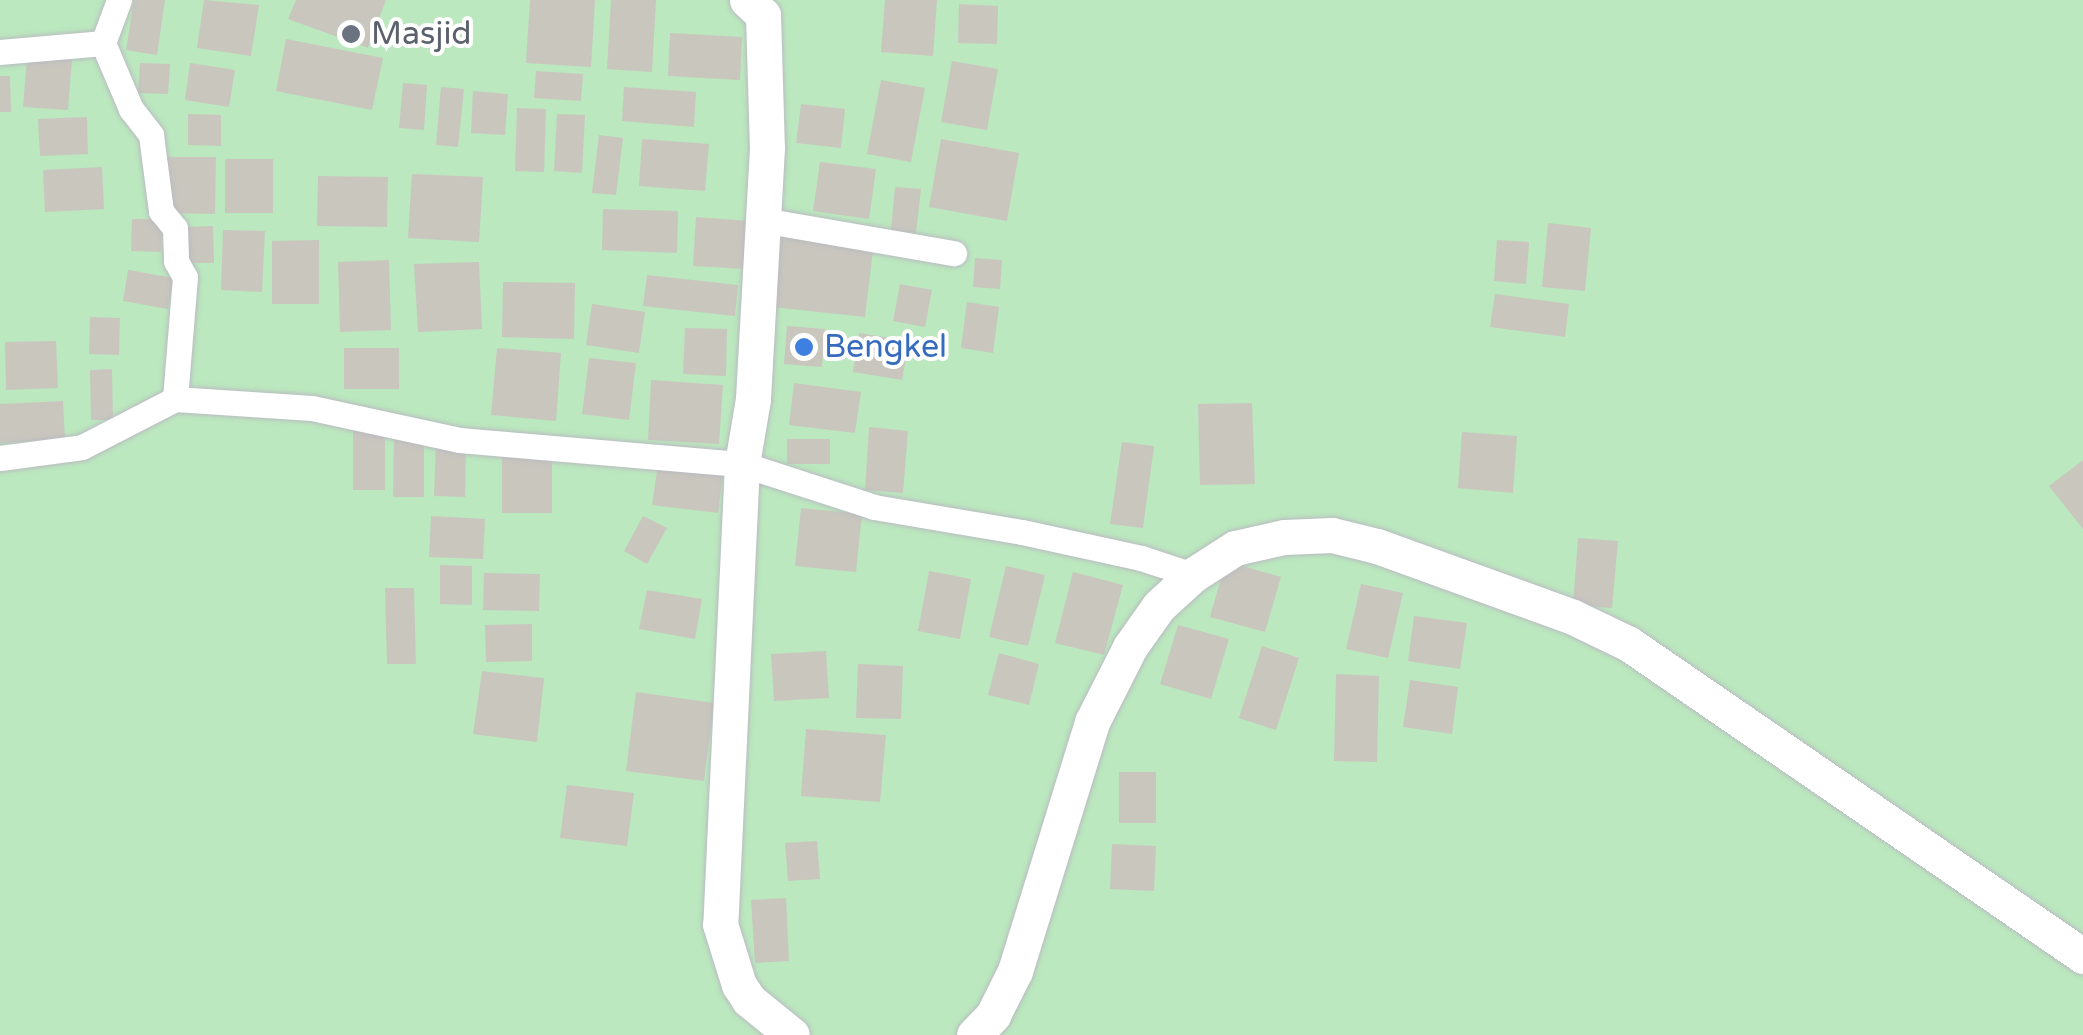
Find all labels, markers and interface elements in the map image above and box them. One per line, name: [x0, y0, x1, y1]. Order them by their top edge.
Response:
place label: Masjid: [371, 15, 472, 53]
marker: Masjid: [340, 23, 362, 45]
place label: Bengkel: [824, 328, 947, 366]
marker: Bengkel: [793, 336, 815, 358]

